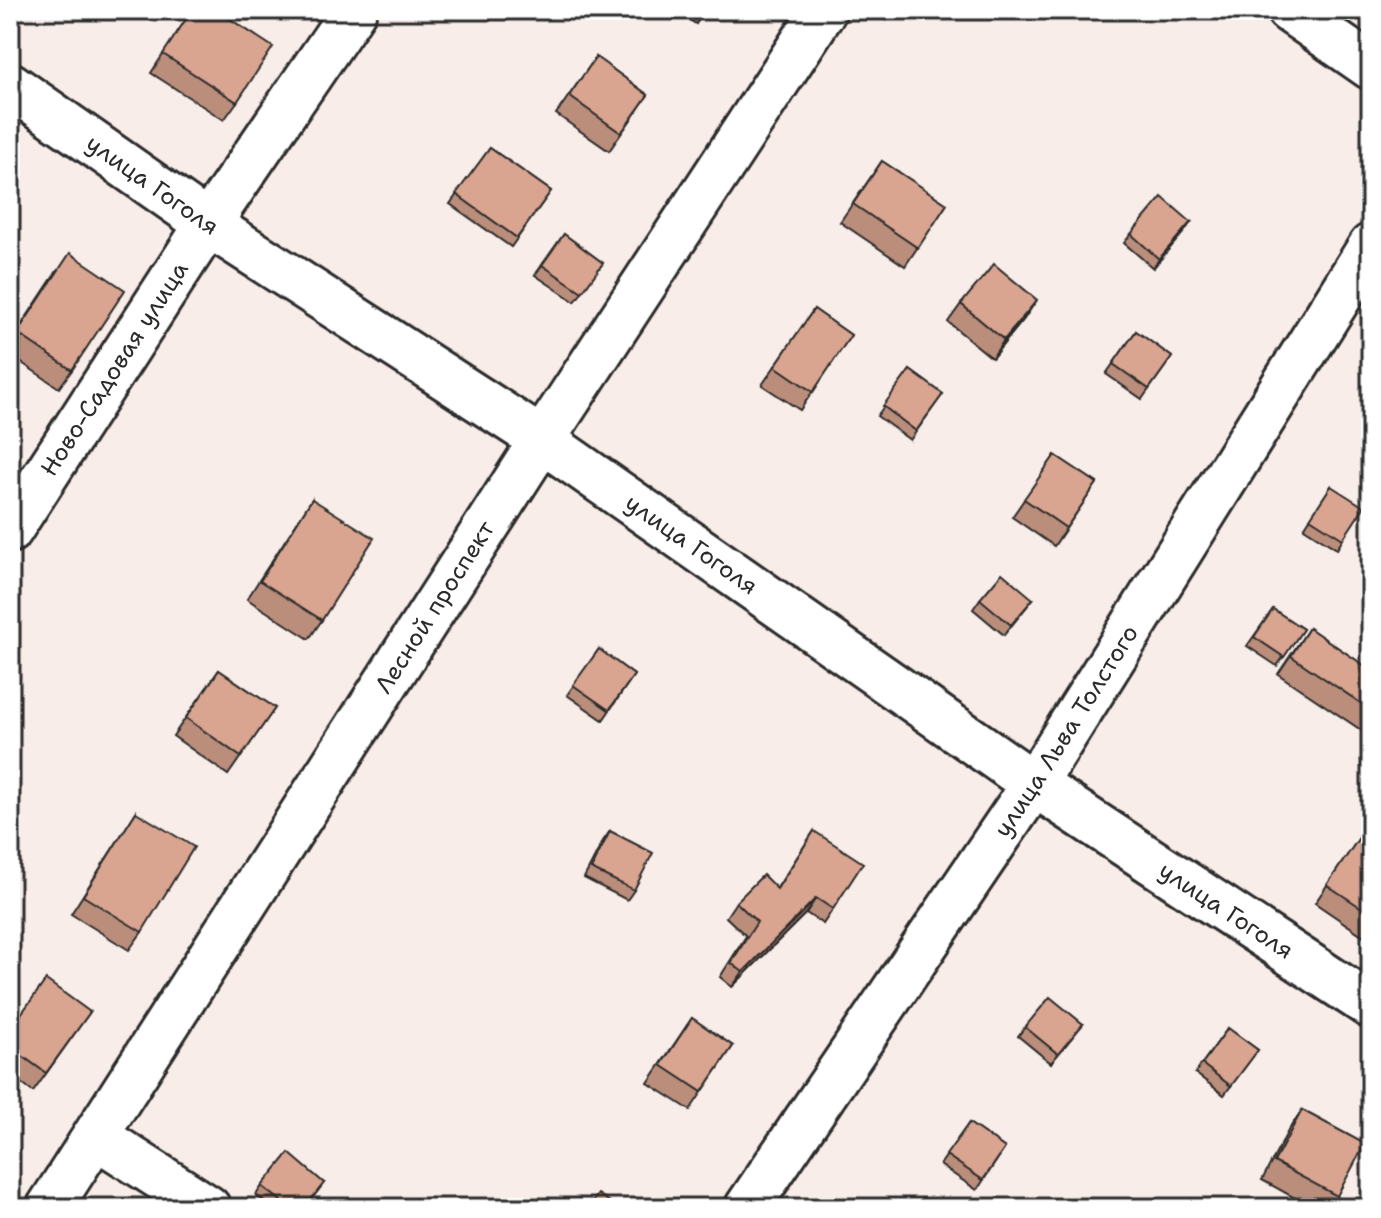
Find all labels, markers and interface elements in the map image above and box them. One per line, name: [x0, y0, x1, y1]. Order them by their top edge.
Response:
street label: улица Гоголя: [80, 127, 225, 243]
street label: Ново-Садовая улица: [33, 255, 196, 482]
street label: улица Гоголя: [619, 487, 764, 602]
street label: Лесной проспект: [367, 514, 502, 700]
street label: улица Льва Толстого: [987, 619, 1146, 843]
street label: улица Гоголя: [1153, 854, 1300, 967]

